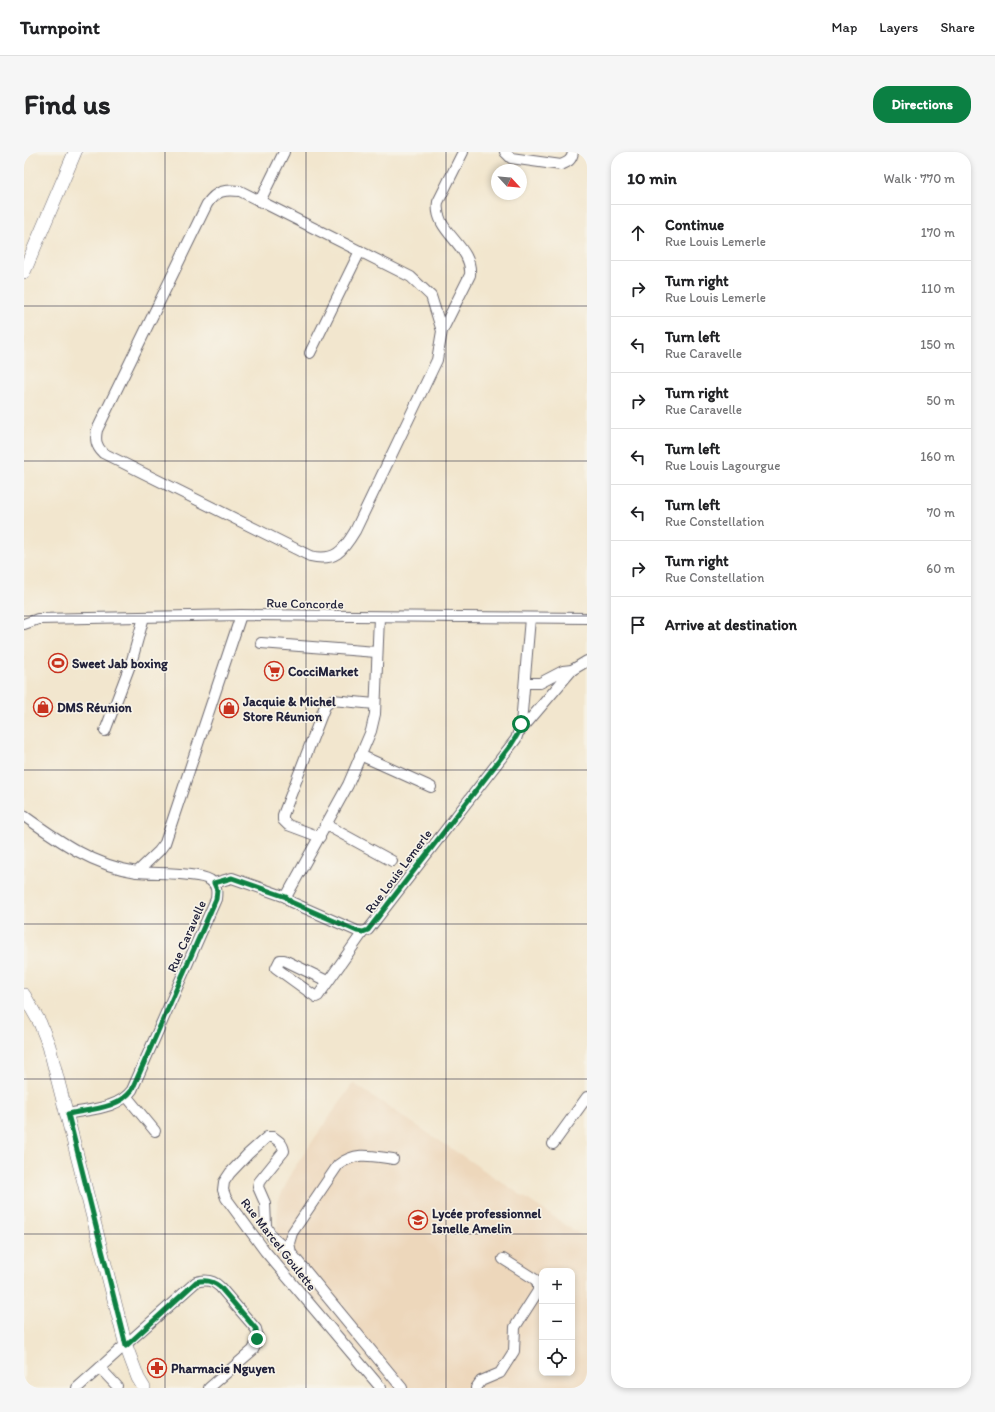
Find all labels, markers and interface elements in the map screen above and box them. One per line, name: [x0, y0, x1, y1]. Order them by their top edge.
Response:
text: Turnpoint: [20, 16, 100, 39]
text: Map: [832, 19, 857, 36]
text: Layers: [879, 19, 918, 36]
text: Share: [940, 19, 975, 36]
button: Directions: [873, 86, 971, 123]
text: Find us: [24, 87, 111, 121]
north arrow: [491, 164, 527, 200]
text: 10 min: [627, 168, 677, 188]
text: Walk · 770 m: [884, 171, 955, 186]
text: Continue: [665, 216, 724, 234]
icon: ahead: [627, 222, 649, 244]
text: 170 m: [921, 225, 955, 240]
text: Rue Louis Lemerle: [665, 234, 766, 249]
text: Turn right: [665, 272, 729, 290]
icon: right: [627, 278, 649, 300]
text: 110 m: [921, 281, 955, 296]
text: Rue Louis Lemerle: [665, 290, 766, 305]
text: Turn left: [665, 328, 720, 346]
icon: left: [627, 334, 649, 356]
text: 150 m: [920, 337, 955, 352]
text: Rue Caravelle: [665, 346, 742, 361]
text: Turn right: [665, 384, 729, 402]
icon: right: [627, 390, 649, 412]
text: 50 m: [926, 393, 955, 408]
text: Rue Caravelle: [665, 402, 742, 417]
text: Turn left: [665, 440, 720, 458]
icon: left: [627, 446, 649, 468]
text: 160 m: [920, 449, 955, 464]
text: Rue Louis Lagourgue: [665, 458, 780, 473]
text: Turn left: [665, 496, 720, 514]
icon: left: [627, 502, 649, 524]
text: 70 m: [927, 505, 955, 520]
text: Rue Constellation: [665, 514, 764, 529]
text: Turn right: [665, 552, 729, 570]
icon: right: [627, 558, 649, 580]
text: 60 m: [926, 561, 955, 576]
text: Rue Constellation: [665, 570, 764, 585]
street label: Rue Concorde: [266, 595, 344, 612]
icon: arrive: [627, 614, 649, 636]
text: Arrive at destination: [665, 616, 797, 634]
sports icon: Sweet Jab boxing: [47, 652, 69, 674]
place label: Sweet Jab boxing: [72, 656, 168, 672]
supermarket icon: CocciMarket: [263, 660, 285, 682]
place label: CocciMarket: [288, 664, 359, 679]
place label: Jacquie & Michel Store Réunion: [242, 694, 336, 724]
shop icon: DMS Réunion: [32, 696, 54, 718]
shop icon: Jacquie & Michel Store Réunion: [218, 697, 240, 719]
place label: DMS Réunion: [57, 700, 133, 715]
route start: [512, 715, 530, 733]
street label: Rue Louis Lemerle: [362, 826, 435, 916]
street label: Rue Caravelle: [164, 898, 209, 974]
street label: Rue Marcel Goulette: [238, 1195, 319, 1294]
place label: Lycée professionnel Isnelle Amelin: [432, 1206, 542, 1236]
school or university icon: Lycée professionnel Isnelle Amelin: [407, 1209, 429, 1231]
map controls: [539, 1268, 575, 1376]
button: +: [539, 1268, 575, 1304]
button: −: [539, 1304, 575, 1340]
route end: [248, 1330, 266, 1348]
button: locate: [539, 1340, 575, 1376]
pharmacy icon: Pharmacie Nguyen: [146, 1357, 168, 1379]
place label: Pharmacie Nguyen: [171, 1361, 276, 1377]

